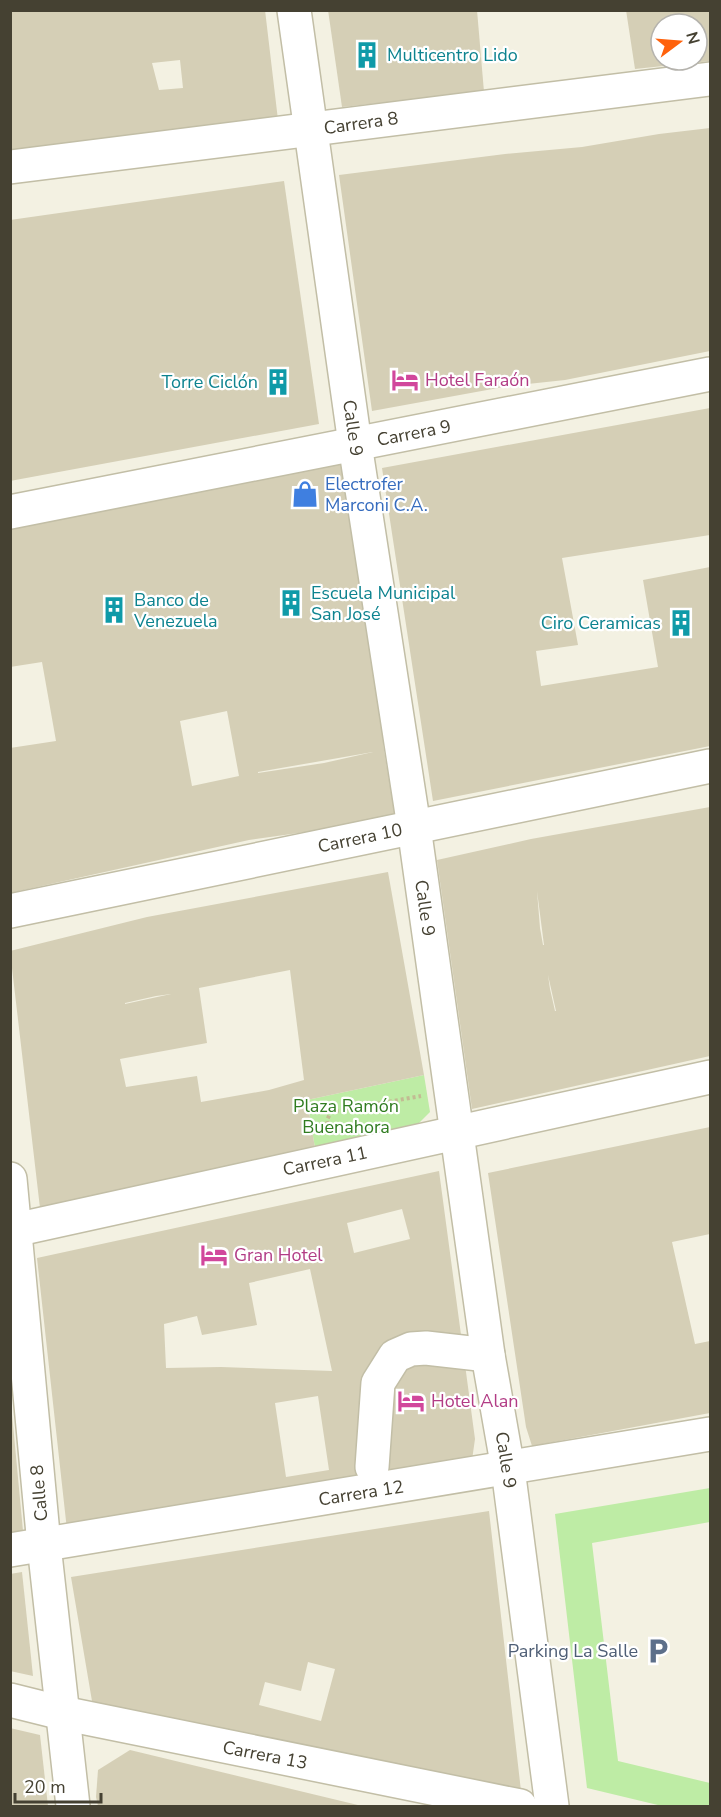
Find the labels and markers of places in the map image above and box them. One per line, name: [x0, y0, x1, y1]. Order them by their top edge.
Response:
building icon: Multicentro Lido: [352, 40, 382, 70]
place label: Multicentro Lido: [387, 43, 518, 67]
hotel icon: Hotel Faraón: [390, 365, 420, 395]
building icon: Torre Ciclón: [263, 367, 293, 397]
place label: Hotel Faraón: [425, 368, 530, 392]
place label: Torre Ciclón: [161, 370, 258, 394]
place label: Electrofer Marconi C.A.: [325, 472, 428, 517]
shop icon: Electrofer Marconi C.A.: [290, 479, 320, 509]
place label: Escuela Municipal San José: [311, 581, 456, 626]
place label: Banco de Venezuela: [133, 588, 218, 633]
building icon: Escuela Municipal San José: [276, 588, 306, 618]
building icon: Banco de Venezuela: [99, 595, 129, 625]
building icon: Ciro Ceramicas: [666, 608, 696, 638]
place label: Ciro Ceramicas: [541, 611, 661, 635]
hotel icon: Gran Hotel: [199, 1240, 229, 1270]
place label: Gran Hotel: [234, 1243, 323, 1267]
hotel icon: Hotel Alan: [396, 1386, 426, 1416]
place label: Hotel Alan: [431, 1389, 519, 1413]
parking icon: Parking La Salle: [643, 1636, 673, 1666]
place label: Parking La Salle: [508, 1639, 638, 1663]

